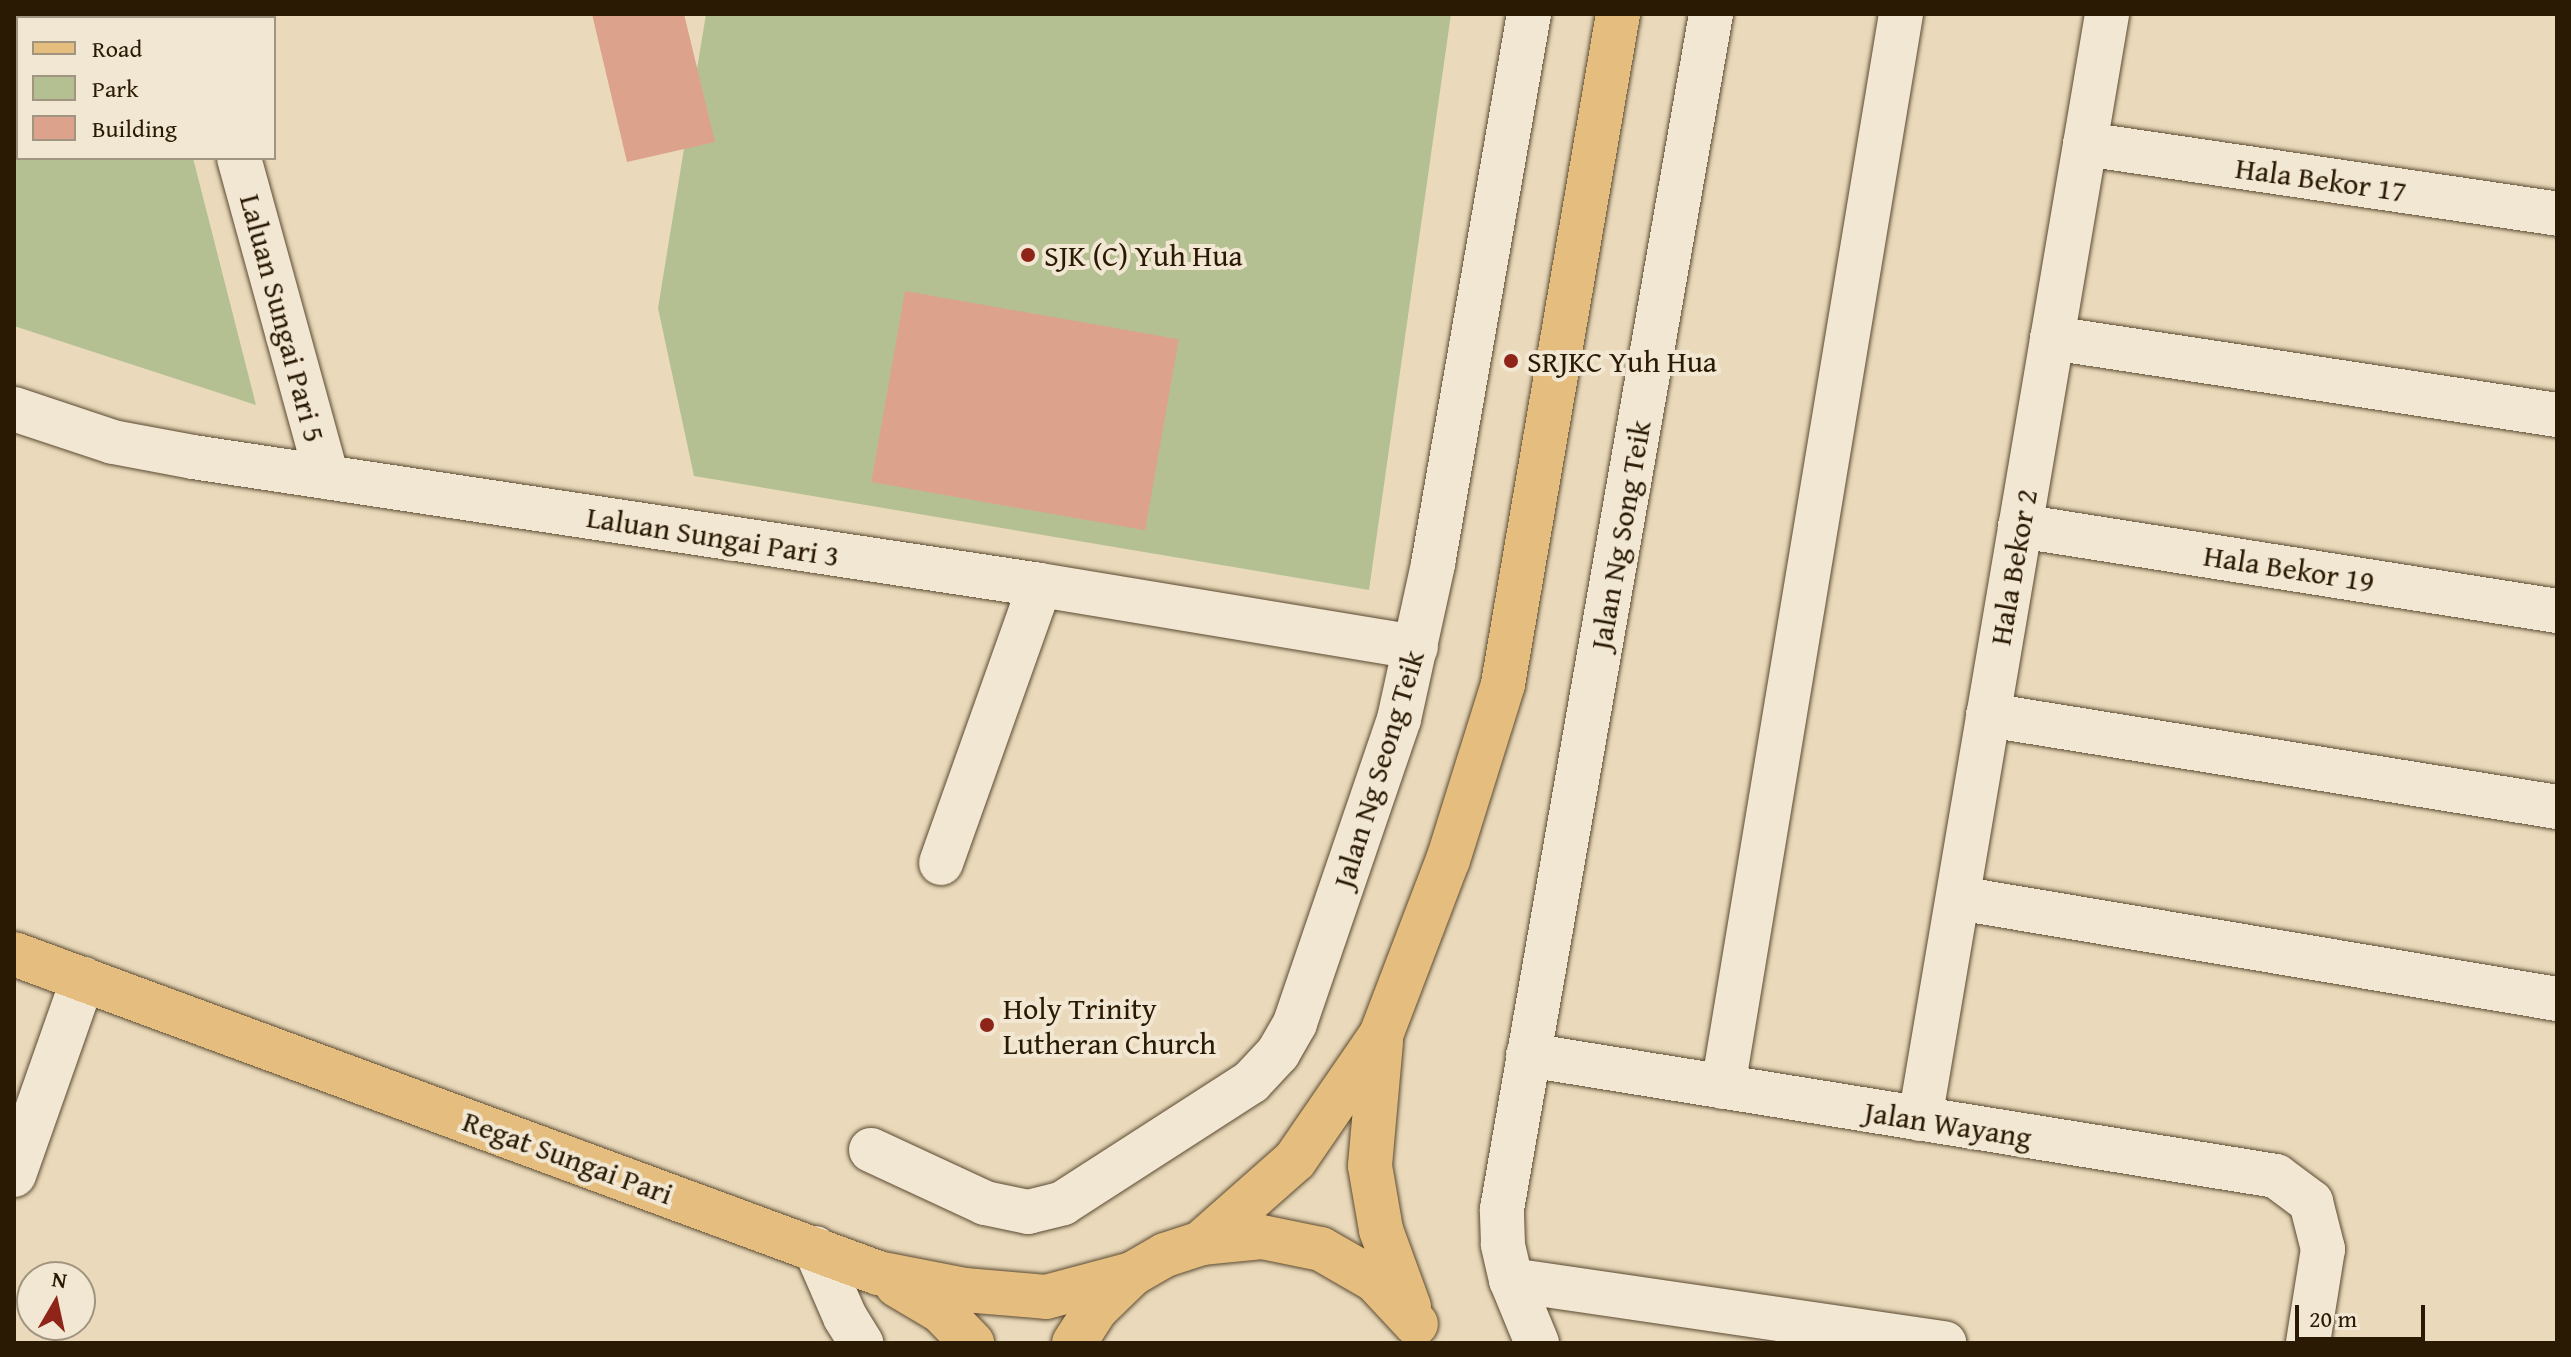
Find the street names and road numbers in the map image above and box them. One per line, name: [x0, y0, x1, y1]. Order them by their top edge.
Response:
street label: Hala Bekor 17: [2233, 149, 2409, 209]
street label: Laluan Sungai Pari 5: [233, 190, 333, 446]
street label: Jalan Ng Song Teik: [1582, 417, 1658, 653]
street label: Hala Bekor 2: [1982, 486, 2044, 648]
street label: Laluan Sungai Pari 3: [584, 498, 842, 574]
street label: Hala Bekor 19: [2201, 537, 2377, 599]
street label: Jalan Ng Seong Teik: [1325, 646, 1431, 892]
street label: Jalan Wayang: [1862, 1093, 2034, 1155]
street label: Regat Sungai Pari: [458, 1102, 678, 1212]

